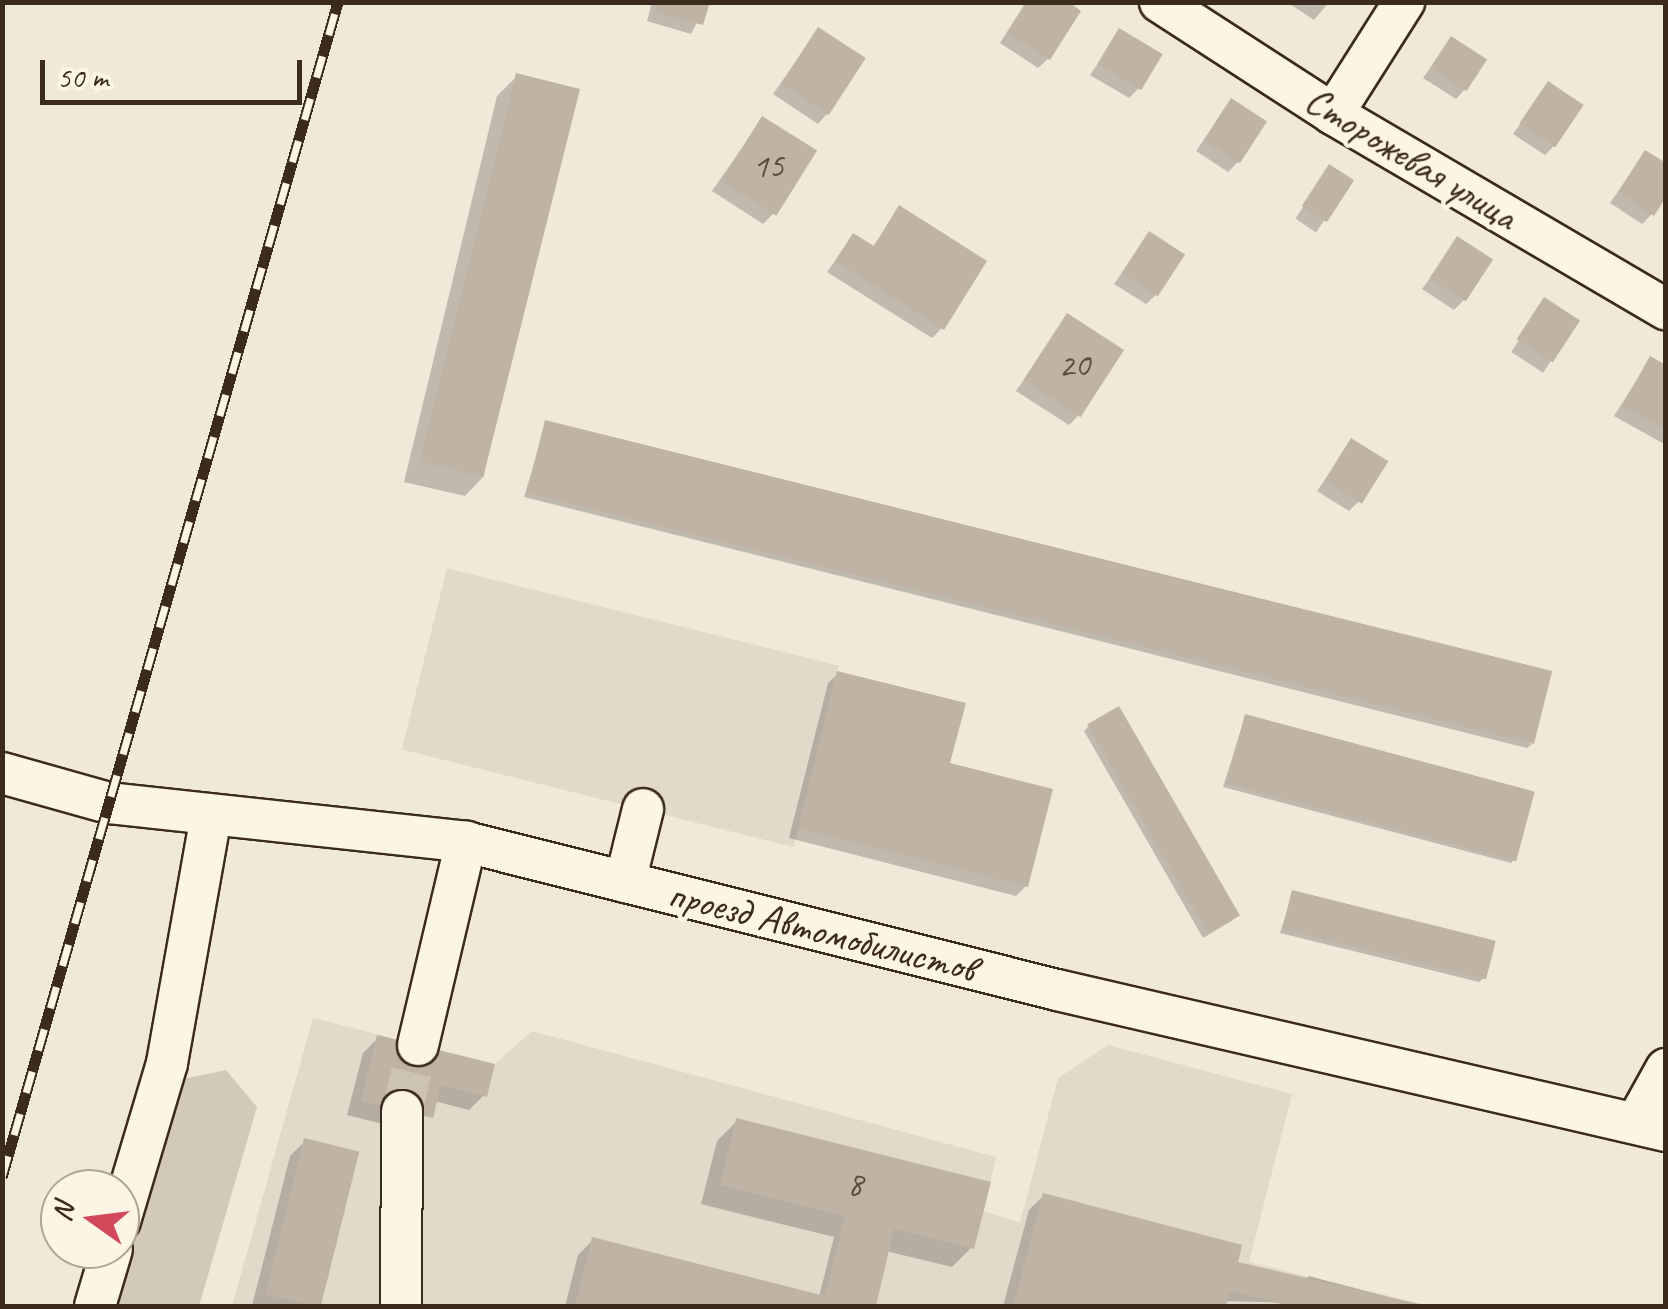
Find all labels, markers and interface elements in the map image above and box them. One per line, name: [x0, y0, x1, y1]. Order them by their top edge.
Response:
scale bar: [45, 40, 308, 102]
text: 50 m: [57, 58, 108, 96]
street label: Сторожевая улица: [1294, 75, 1528, 241]
house number: 15: [752, 145, 784, 187]
house number: 20: [1058, 344, 1090, 386]
street label: проезд Автомобилистов: [664, 870, 980, 992]
house number: 8: [847, 1163, 863, 1205]
north arrow: [40, 1169, 140, 1269]
text: N: [43, 1199, 81, 1225]

